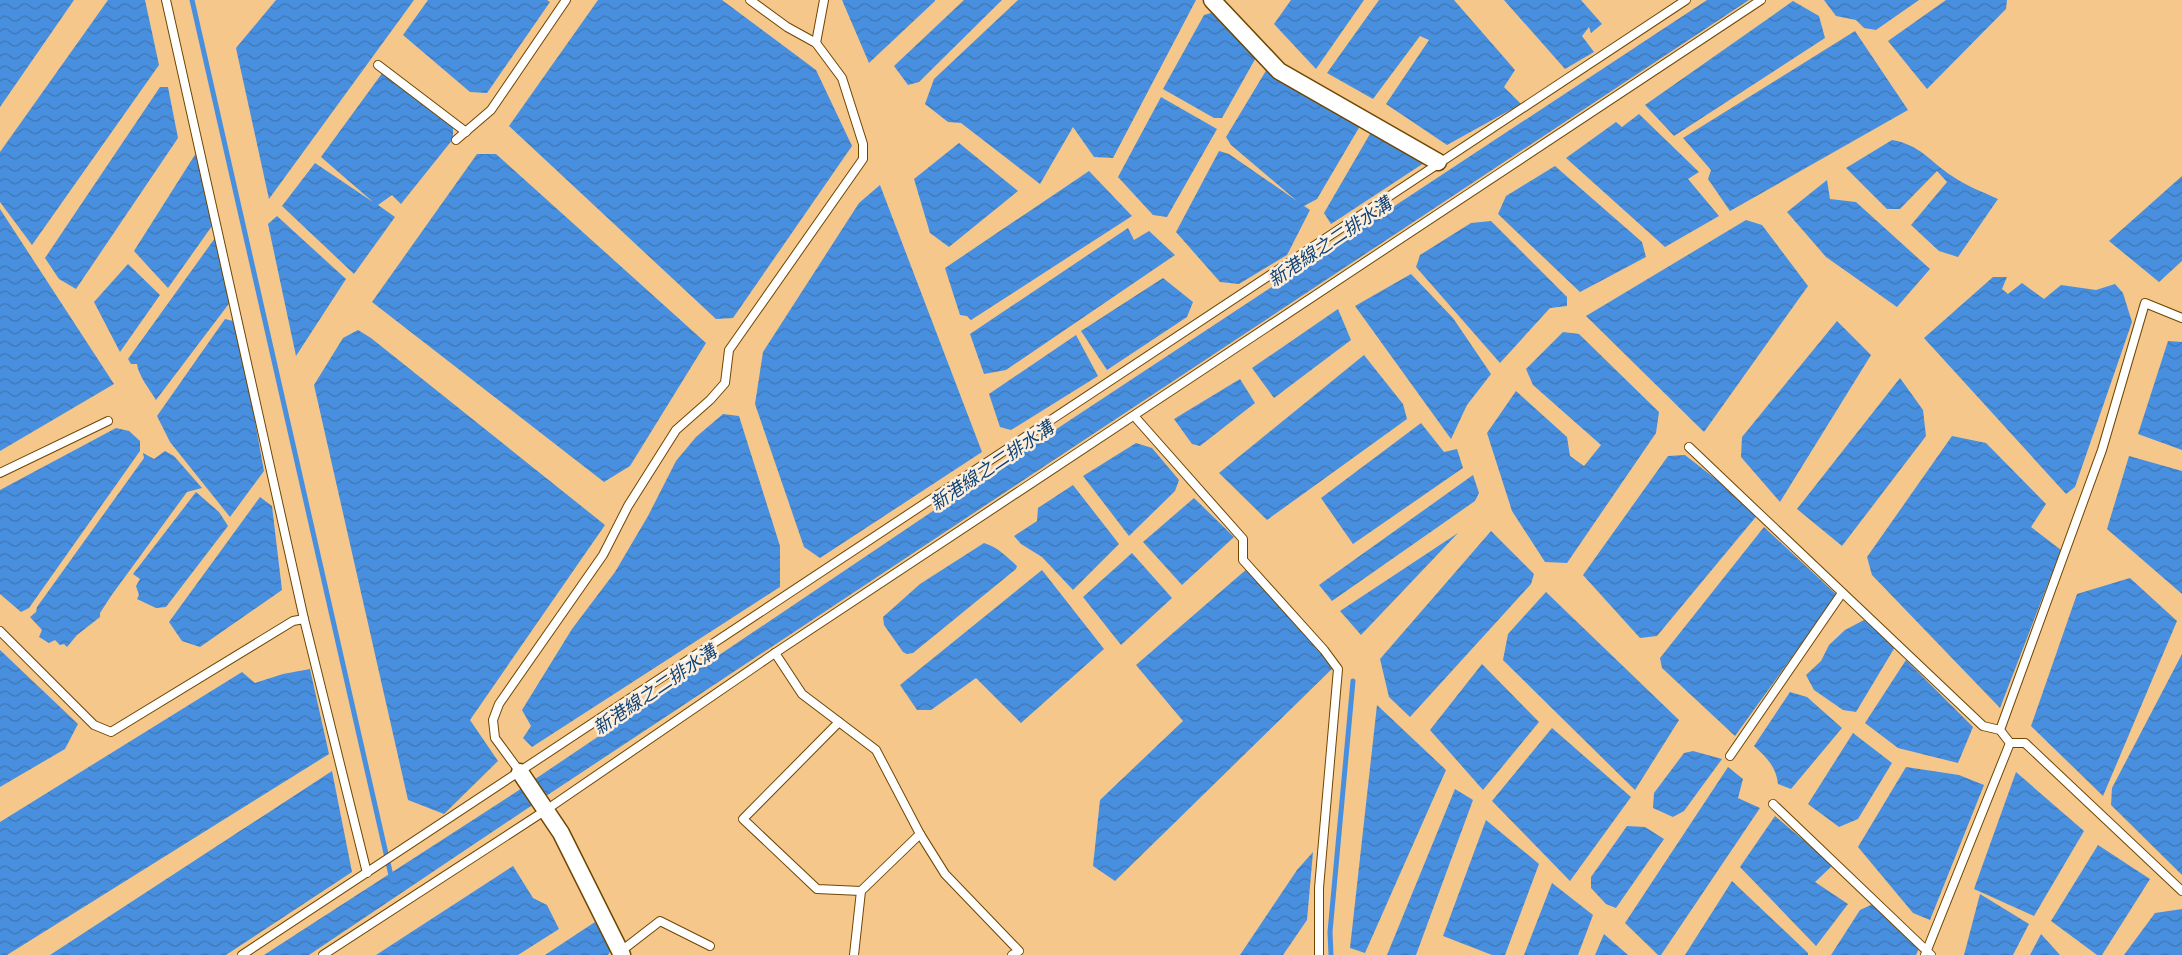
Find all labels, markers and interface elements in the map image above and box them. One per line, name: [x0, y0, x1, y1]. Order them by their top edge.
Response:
water label: 新港線之二排水溝: [1264, 191, 1398, 291]
water label: 新港線之二排水溝: [926, 415, 1060, 515]
water label: 新港線之二排水溝: [589, 639, 723, 739]

